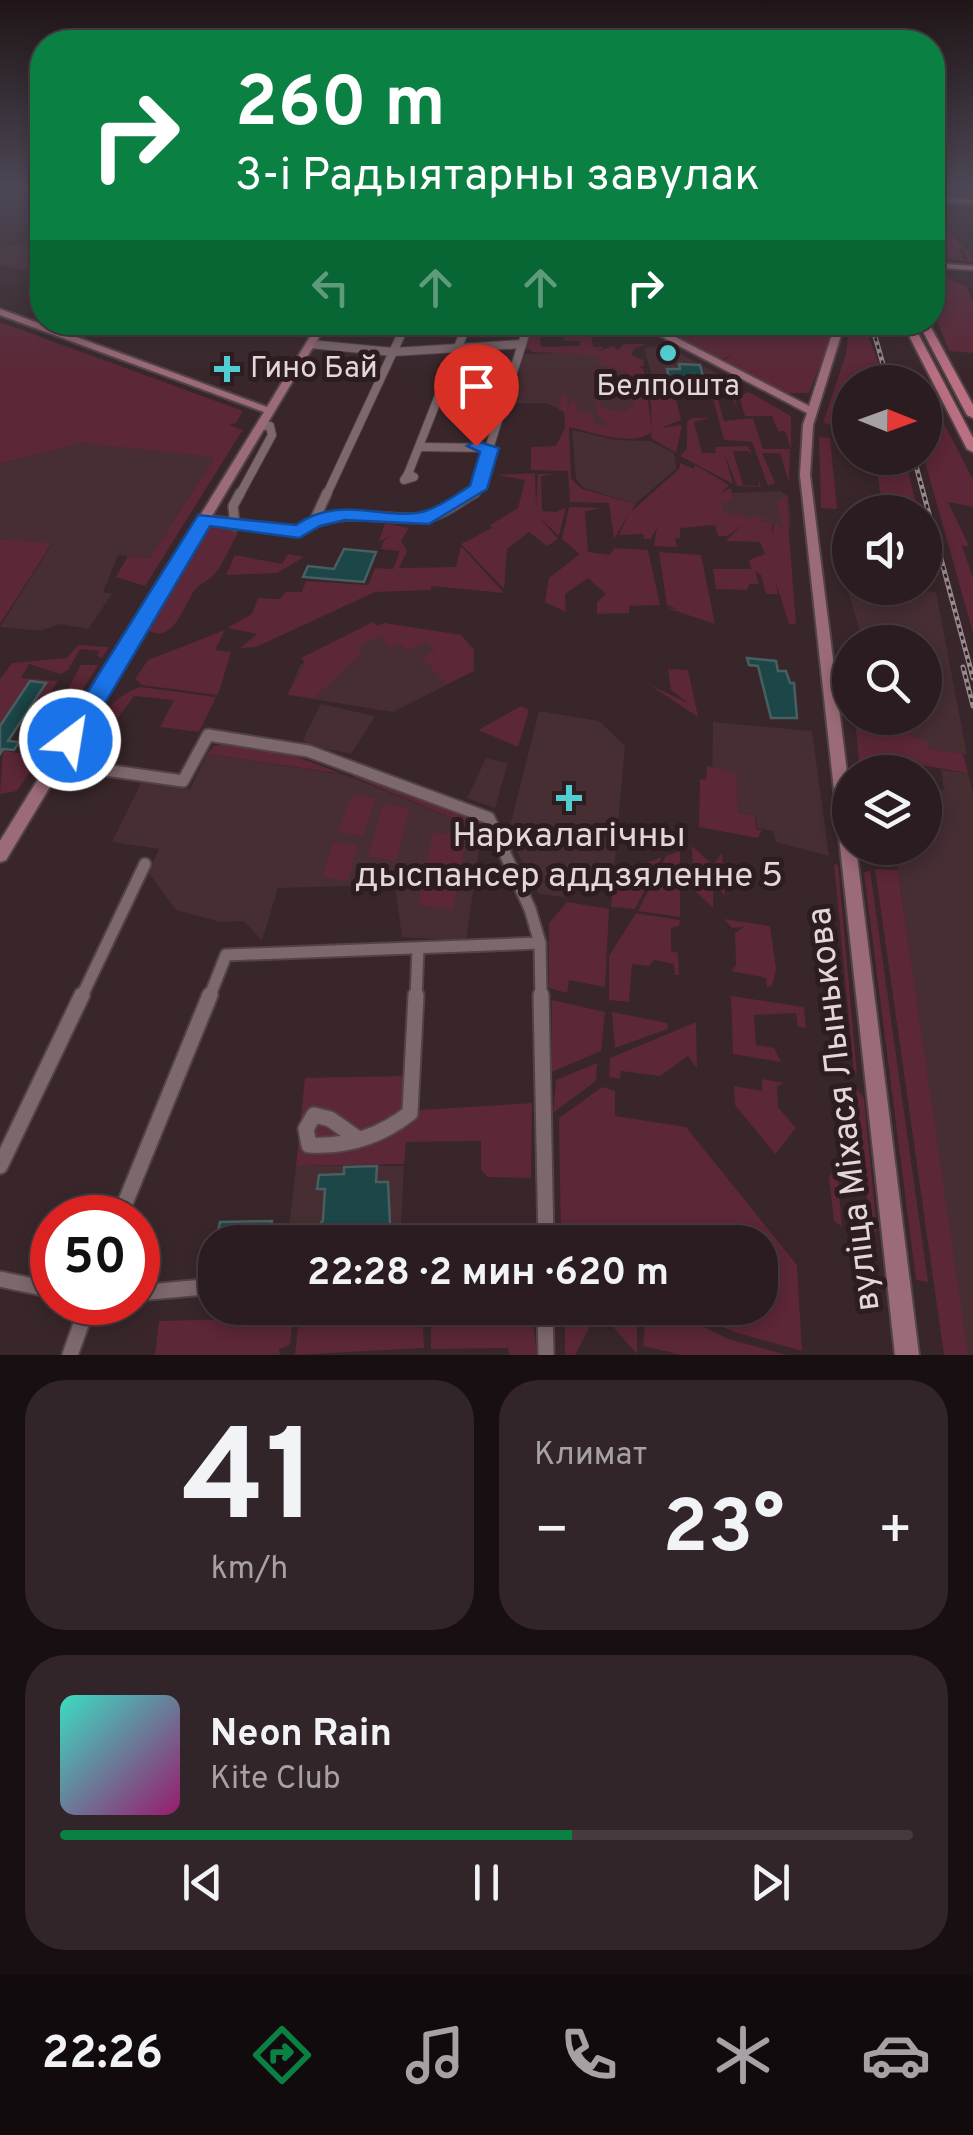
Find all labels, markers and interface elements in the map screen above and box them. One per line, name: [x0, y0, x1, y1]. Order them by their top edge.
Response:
text: 260 m: [235, 62, 446, 151]
icon: right: [70, 70, 200, 200]
text: 3-і Радыятарны завулак: [235, 149, 760, 206]
icon: left: [303, 260, 358, 315]
icon: ahead: [408, 260, 463, 315]
icon: ahead: [513, 260, 568, 315]
icon: right: [618, 260, 673, 315]
marker: Белпошта: [657, 342, 679, 364]
pin: [434, 344, 519, 447]
place label: Гино Бай: [250, 351, 378, 388]
marker: Гино Бай: [214, 356, 240, 382]
icon: arrive: [449, 359, 504, 414]
north arrow: [832, 365, 942, 475]
map controls: [832, 365, 942, 865]
place label: Белпошта: [596, 369, 740, 406]
button: sound: [832, 495, 942, 605]
button: search: [832, 625, 942, 735]
position arrow: [18, 688, 122, 792]
button: layers: [832, 755, 942, 865]
marker: Наркалагічны дыспансер аддзяленне 5: [556, 785, 582, 811]
place label: Наркалагічны дыспансер аддзяленне 5: [355, 815, 783, 899]
street label: вуліца Міхася Лынькова: [798, 905, 892, 1313]
speed limit sign: 50: [30, 1195, 160, 1325]
text: 22:28 · 2 мин · 620 m: [307, 1250, 669, 1299]
text: 41: [182, 1402, 317, 1567]
text: Климат: [534, 1436, 647, 1476]
text: 23°: [662, 1484, 785, 1579]
text: −: [534, 1498, 569, 1568]
text: +: [878, 1498, 913, 1568]
text: km/h: [211, 1550, 288, 1590]
text: Neon Rain: [210, 1711, 392, 1760]
text: Kite Club: [210, 1760, 341, 1800]
icon: previous: [175, 1855, 230, 1910]
icon: pause: [459, 1855, 514, 1910]
icon: next: [743, 1855, 798, 1910]
icon: directions: [247, 2020, 317, 2090]
icon: music: [400, 2020, 470, 2090]
icon: phone: [554, 2020, 624, 2090]
icon: climate: [708, 2020, 778, 2090]
icon: car: [861, 2020, 931, 2090]
text: 22:26: [42, 2027, 163, 2084]

